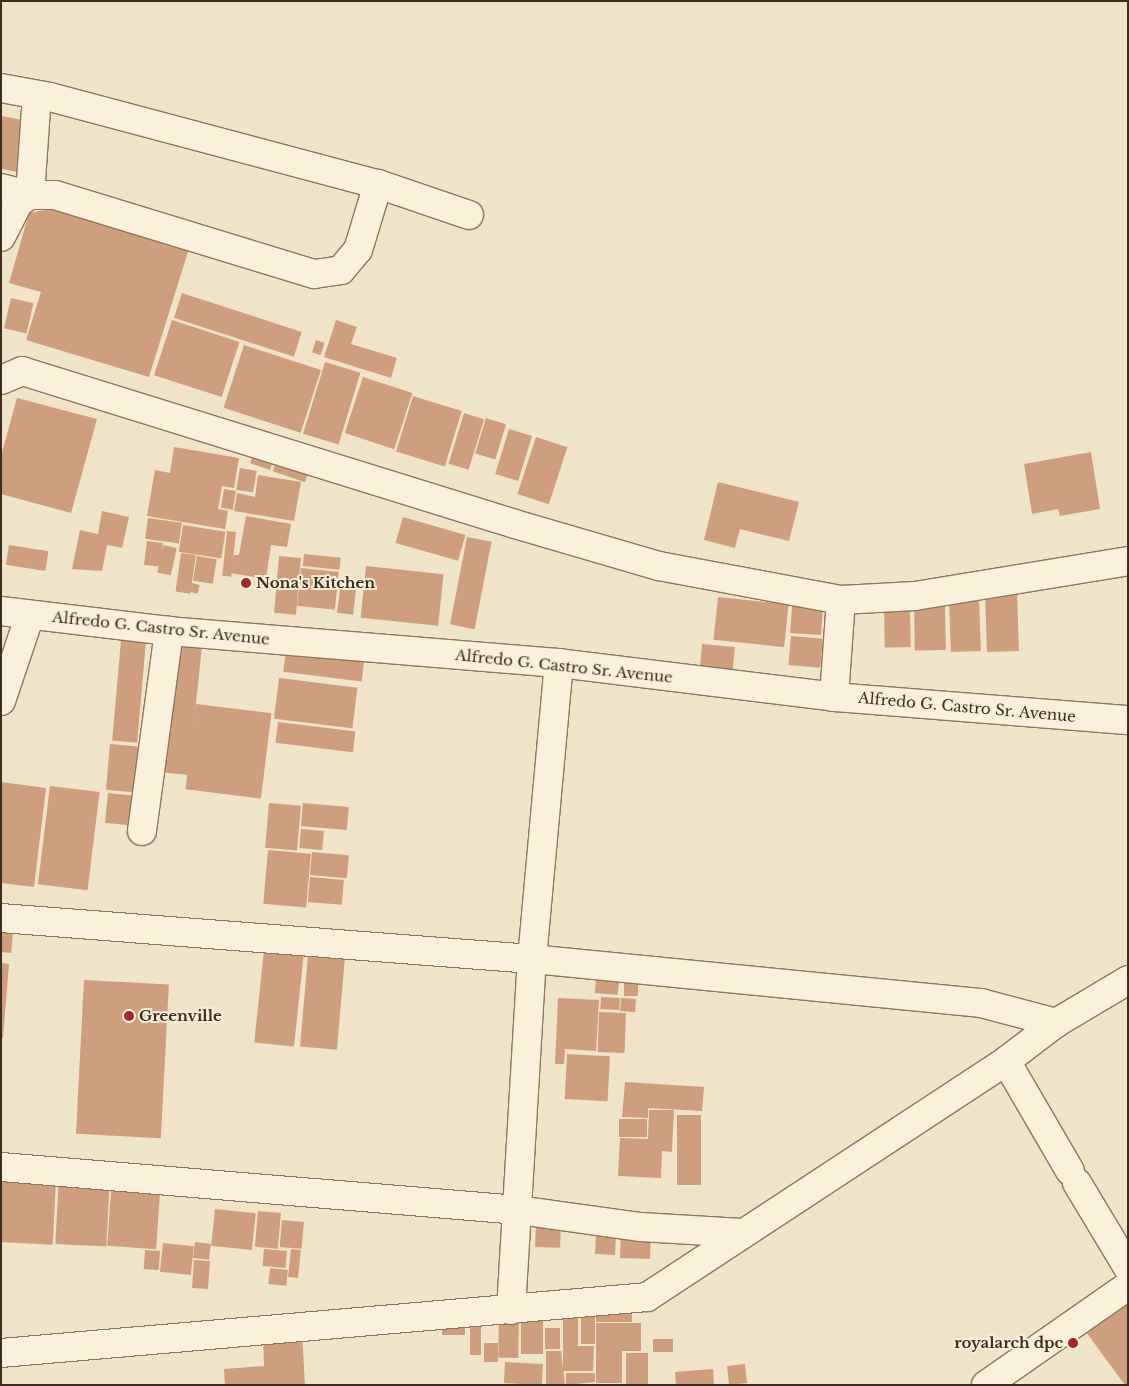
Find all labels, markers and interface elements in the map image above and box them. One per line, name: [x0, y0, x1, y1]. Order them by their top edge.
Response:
place label: Nona's Kitchen: [256, 574, 375, 592]
marker: Nona's Kitchen: [240, 577, 252, 589]
street label: Alfredo G. Castro Sr. Avenue: [51, 608, 271, 648]
street label: Alfredo G. Castro Sr. Avenue: [454, 646, 674, 686]
street label: Alfredo G. Castro Sr. Avenue: [857, 688, 1077, 726]
place label: Greenville: [139, 1007, 222, 1025]
marker: Greenville: [123, 1010, 135, 1022]
place label: royalarch dpc: [954, 1334, 1063, 1352]
marker: royalarch dpc: [1067, 1337, 1079, 1349]

